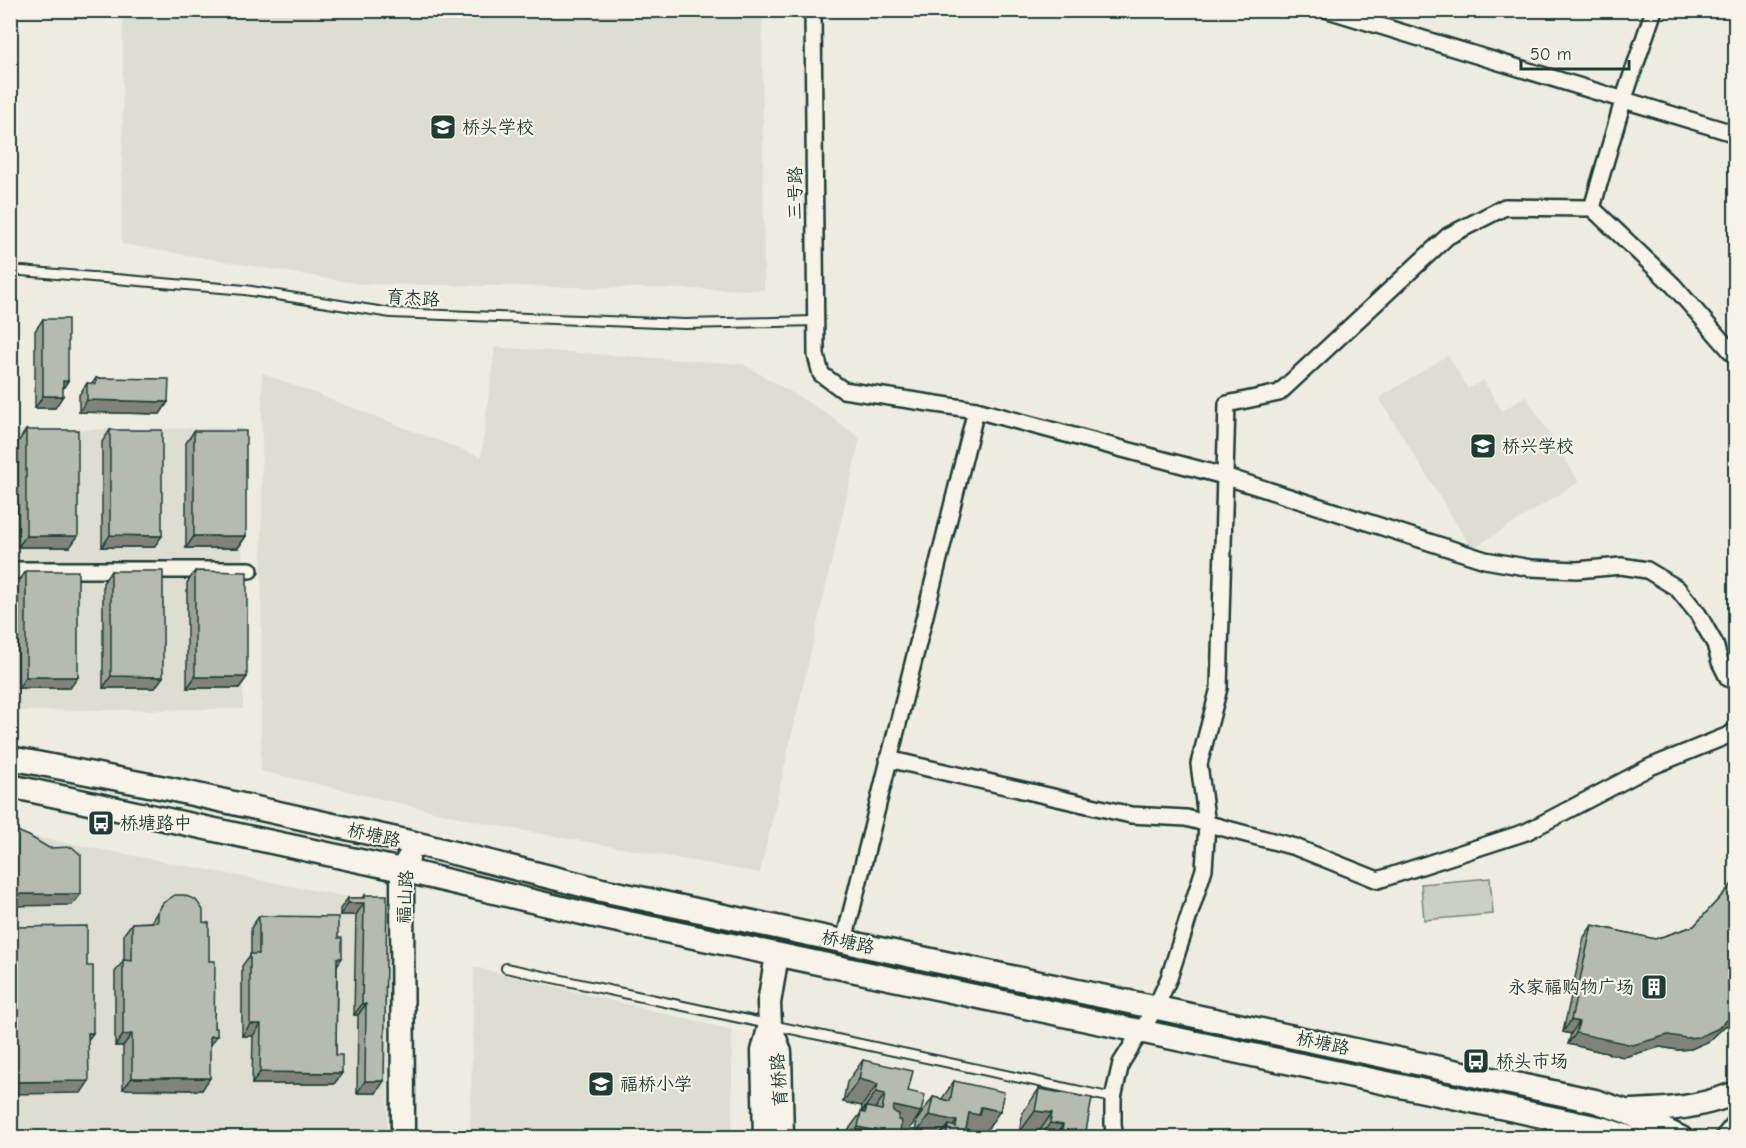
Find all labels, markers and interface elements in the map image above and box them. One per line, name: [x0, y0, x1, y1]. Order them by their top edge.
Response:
scale bar: [1521, 33, 1629, 71]
text: 50 m: [1530, 44, 1572, 65]
school or university icon: 桥头学校: [428, 112, 458, 142]
place label: 桥头学校: [462, 117, 534, 138]
street label: 三号路: [785, 166, 806, 220]
street label: 育杰路: [385, 286, 441, 311]
school or university icon: 桥兴学校: [1468, 431, 1498, 461]
place label: 桥兴学校: [1502, 436, 1574, 457]
bus stop icon: 桥塘路中: [86, 808, 116, 838]
place label: 桥塘路中: [120, 813, 192, 834]
street label: 桥塘路: [345, 819, 403, 852]
street label: 福山路: [394, 870, 417, 925]
street label: 桥塘路: [819, 927, 876, 958]
building icon: 永家福购物广场: [1639, 972, 1669, 1002]
place label: 永家福购物广场: [1508, 977, 1634, 998]
street label: 桥塘路: [1294, 1028, 1351, 1059]
bus stop icon: 桥头市场: [1461, 1046, 1491, 1076]
place label: 桥头市场: [1496, 1051, 1568, 1072]
street label: 育桥路: [767, 1052, 792, 1108]
school or university icon: 福桥小学: [586, 1069, 616, 1099]
place label: 福桥小学: [620, 1074, 692, 1095]

